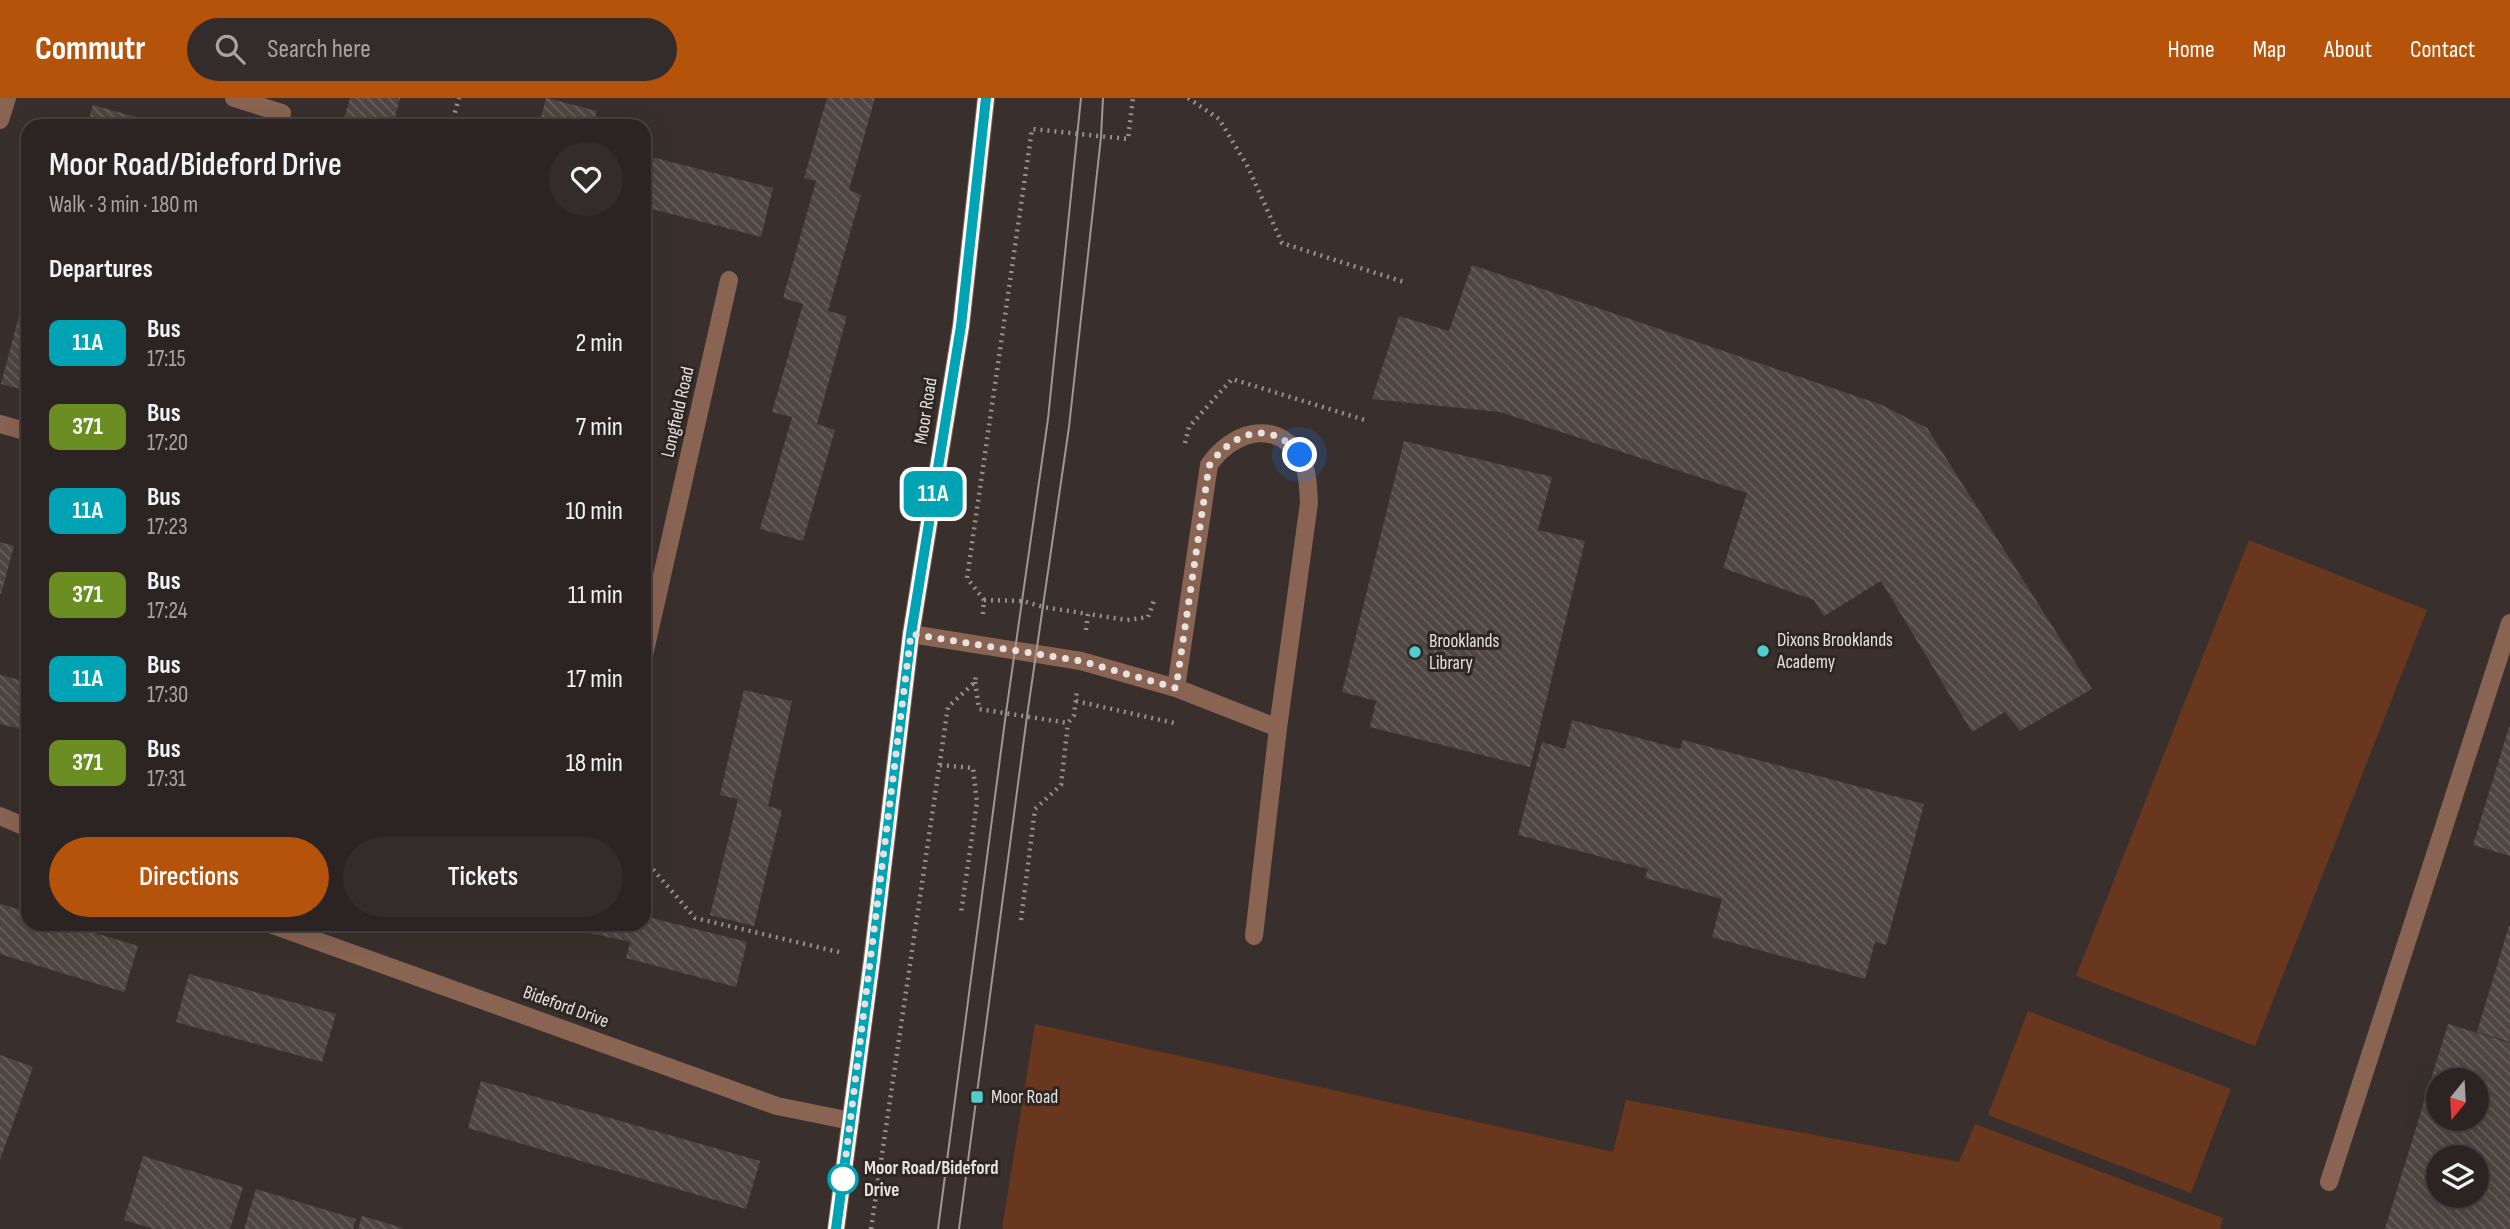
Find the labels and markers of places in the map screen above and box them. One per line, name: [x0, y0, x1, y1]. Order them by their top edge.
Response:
place label: Dixons Brooklands Academy: [1776, 629, 1893, 674]
place label: Brooklands Library: [1429, 630, 1500, 675]
marker: Dixons Brooklands Academy: [1755, 643, 1771, 659]
marker: Brooklands Library: [1407, 644, 1423, 660]
place label: Moor Road: [991, 1086, 1058, 1109]
marker: Moor Road: [969, 1089, 985, 1105]
place label: Moor Road/Bideford Drive: [864, 1157, 998, 1202]
marker: Moor Road/Bideford Drive: [828, 1164, 858, 1194]

